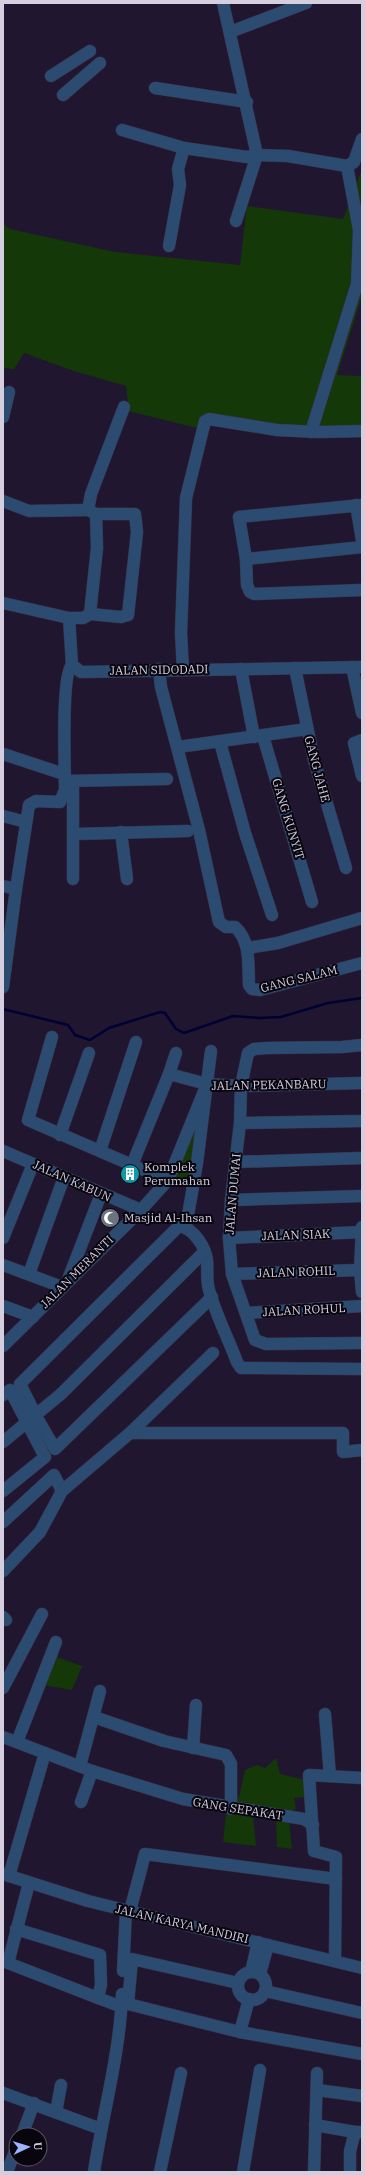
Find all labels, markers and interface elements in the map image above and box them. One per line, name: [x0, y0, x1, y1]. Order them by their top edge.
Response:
street label: JALAN SIDODADI: [110, 661, 208, 678]
street label: GANG JAHE: [301, 734, 334, 804]
street label: GANG KUNYIT: [269, 777, 308, 861]
street label: GANG SALAM: [259, 962, 339, 995]
street label: JALAN PEKANBARU: [211, 1076, 327, 1093]
street label: JALAN DUMAI: [221, 1153, 244, 1235]
street label: JALAN KABUN: [31, 1157, 114, 1204]
place label: Komplek Perumahan: [144, 1159, 211, 1188]
building icon: Komplek Perumahan: [119, 1163, 141, 1185]
mosque icon: Masjid Al-Ihsan: [99, 1207, 121, 1229]
place label: Masjid Al-Ihsan: [124, 1210, 213, 1225]
street label: JALAN SIAK: [261, 1226, 331, 1243]
street label: JALAN MERANTI: [37, 1232, 116, 1311]
street label: JALAN ROHIL: [257, 1263, 335, 1280]
street label: JALAN ROHUL: [262, 1300, 346, 1319]
street label: GANG SEPAKAT: [192, 1794, 285, 1823]
street label: JALAN KARYA MANDIRI: [114, 1901, 250, 1946]
north arrow: [8, 2127, 48, 2167]
text: U: [31, 2142, 45, 2152]

